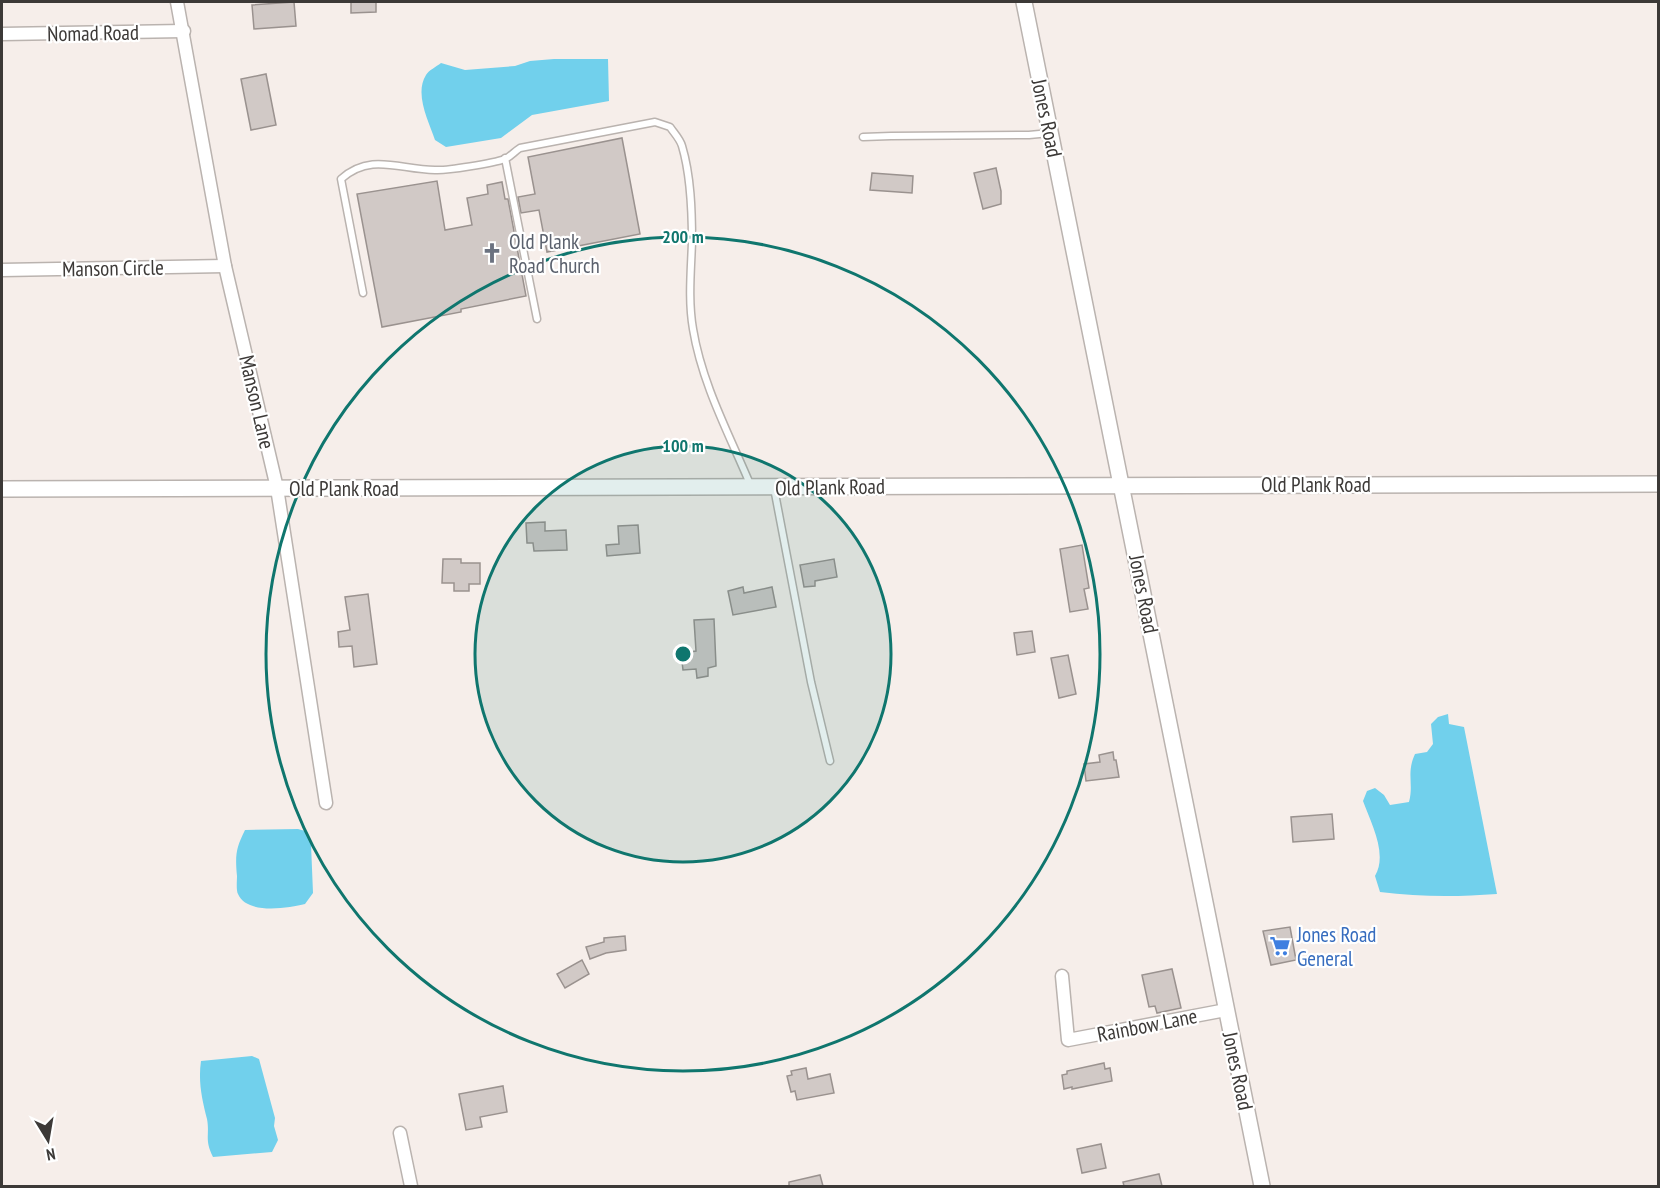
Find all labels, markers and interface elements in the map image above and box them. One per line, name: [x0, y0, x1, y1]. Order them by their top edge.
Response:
street label: Nomad Road: [47, 19, 139, 47]
street label: Jones Road: [1025, 75, 1068, 160]
text: 200 m: [662, 225, 704, 248]
place label: Old Plank Road Church: [509, 228, 600, 279]
church icon: Old Plank Road Church: [480, 241, 504, 265]
street label: Manson Circle: [62, 254, 164, 282]
street label: Manson Lane: [233, 352, 281, 452]
text: 100 m: [662, 434, 704, 457]
street label: Old Plank Road: [1261, 471, 1371, 498]
street label: Old Plank Road: [775, 473, 885, 501]
street label: Old Plank Road: [289, 475, 399, 502]
street label: Jones Road: [1123, 551, 1165, 636]
centre of rings: [673, 644, 693, 664]
place label: Jones Road General: [1296, 921, 1376, 972]
supermarket icon: Jones Road General: [1268, 934, 1292, 958]
street label: Rainbow Lane: [1095, 1002, 1199, 1048]
street label: Jones Road: [1216, 1028, 1259, 1113]
north arrow: [18, 1110, 78, 1170]
text: N: [45, 1144, 57, 1165]

